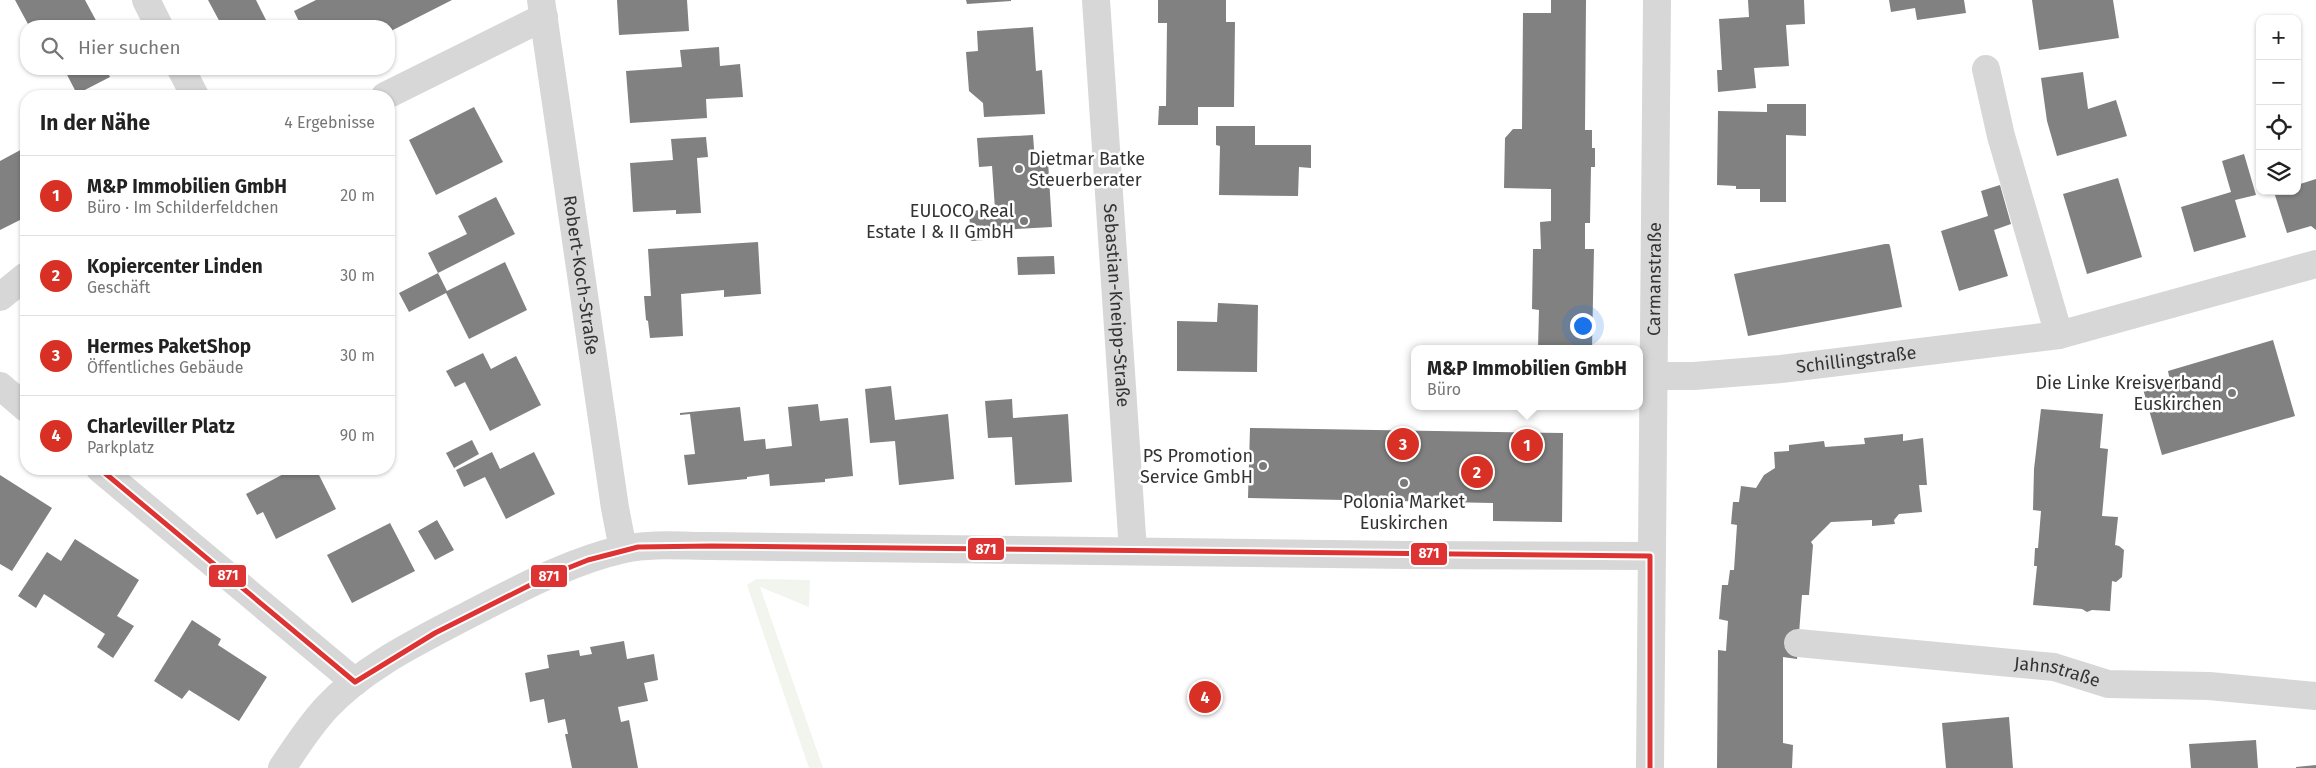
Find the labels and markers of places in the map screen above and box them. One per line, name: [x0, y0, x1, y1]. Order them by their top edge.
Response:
place label: Dietmar Batke Steuerberater: [1029, 148, 1145, 191]
marker: Dietmar Batke Steuerberater: [1013, 163, 1025, 175]
place label: EULOCO Real Estate I & II GmbH: [866, 200, 1014, 243]
marker: EULOCO Real Estate I & II GmbH: [1018, 215, 1030, 227]
place label: Die Linke Kreisverband Euskirchen: [2035, 372, 2222, 415]
marker: Die Linke Kreisverband Euskirchen: [2226, 387, 2238, 399]
pin: 3: [1387, 425, 1419, 463]
pin: 1: [1511, 426, 1543, 464]
place label: PS Promotion Service GmbH: [1140, 445, 1253, 488]
pin: 2: [1461, 453, 1493, 491]
marker: PS Promotion Service GmbH: [1257, 460, 1269, 472]
marker: Polonia Market Euskirchen: [1398, 477, 1410, 489]
place label: Polonia Market Euskirchen: [1343, 491, 1466, 534]
pin: 4: [1189, 678, 1221, 716]

